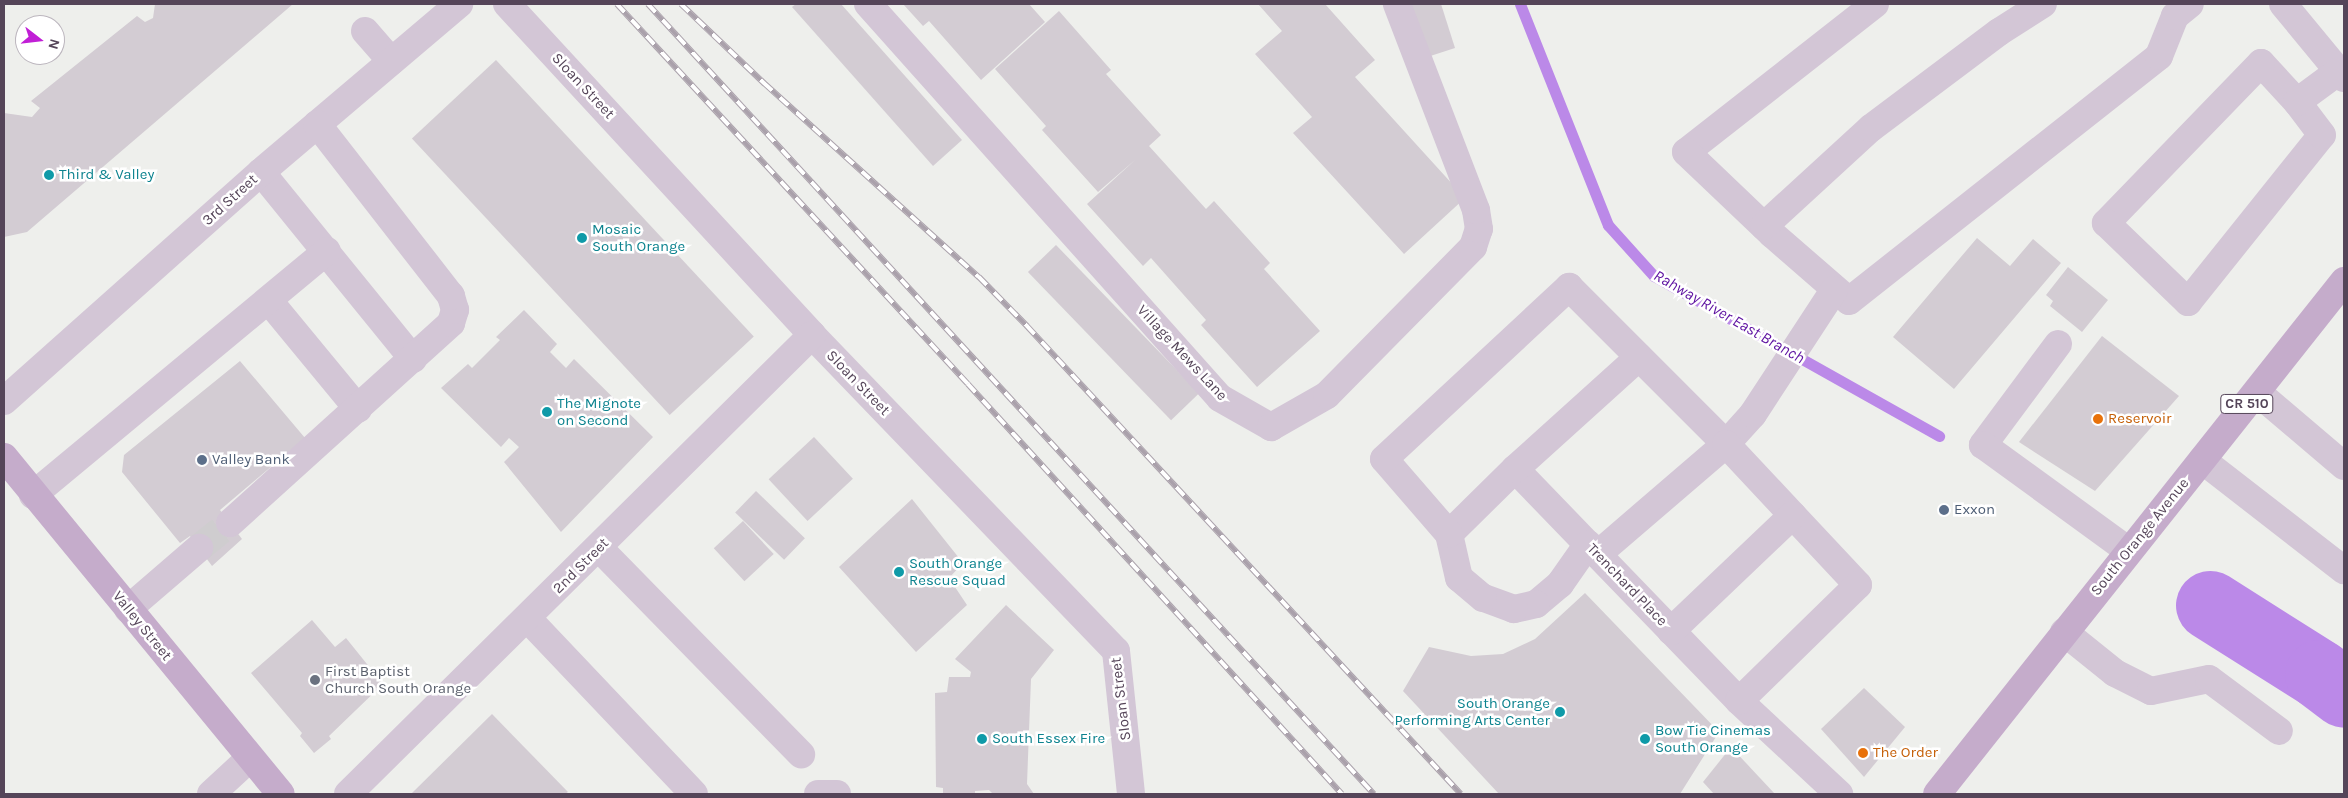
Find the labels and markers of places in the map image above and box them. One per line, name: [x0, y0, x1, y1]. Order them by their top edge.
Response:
place label: Third & Valley: [59, 166, 154, 184]
marker: Third & Valley: [43, 169, 55, 181]
place label: Mosaic South Orange: [592, 220, 685, 255]
marker: Mosaic South Orange: [576, 232, 588, 244]
place label: The Mignote on Second: [557, 394, 641, 429]
marker: The Mignote on Second: [541, 406, 553, 418]
place label: Reservoir: [2108, 410, 2172, 428]
marker: Reservoir: [2092, 413, 2104, 425]
place label: Valley Bank: [212, 451, 290, 469]
marker: Valley Bank: [196, 454, 208, 466]
place label: Exxon: [1954, 501, 1995, 519]
marker: Exxon: [1938, 504, 1950, 516]
place label: South Orange Rescue Squad: [909, 554, 1006, 589]
marker: South Orange Rescue Squad: [893, 566, 905, 578]
place label: First Baptist Church South Orange: [325, 662, 471, 697]
marker: First Baptist Church South Orange: [309, 674, 321, 686]
place label: South Orange Performing Arts Center: [1394, 694, 1550, 729]
marker: South Orange Performing Arts Center: [1554, 706, 1566, 718]
place label: Bow Tie Cinemas South Orange: [1655, 721, 1771, 756]
place label: South Essex Fire: [992, 730, 1105, 748]
marker: South Essex Fire: [976, 733, 988, 745]
marker: Bow Tie Cinemas South Orange: [1639, 733, 1651, 745]
place label: The Order: [1873, 744, 1938, 762]
marker: The Order: [1857, 747, 1869, 759]

